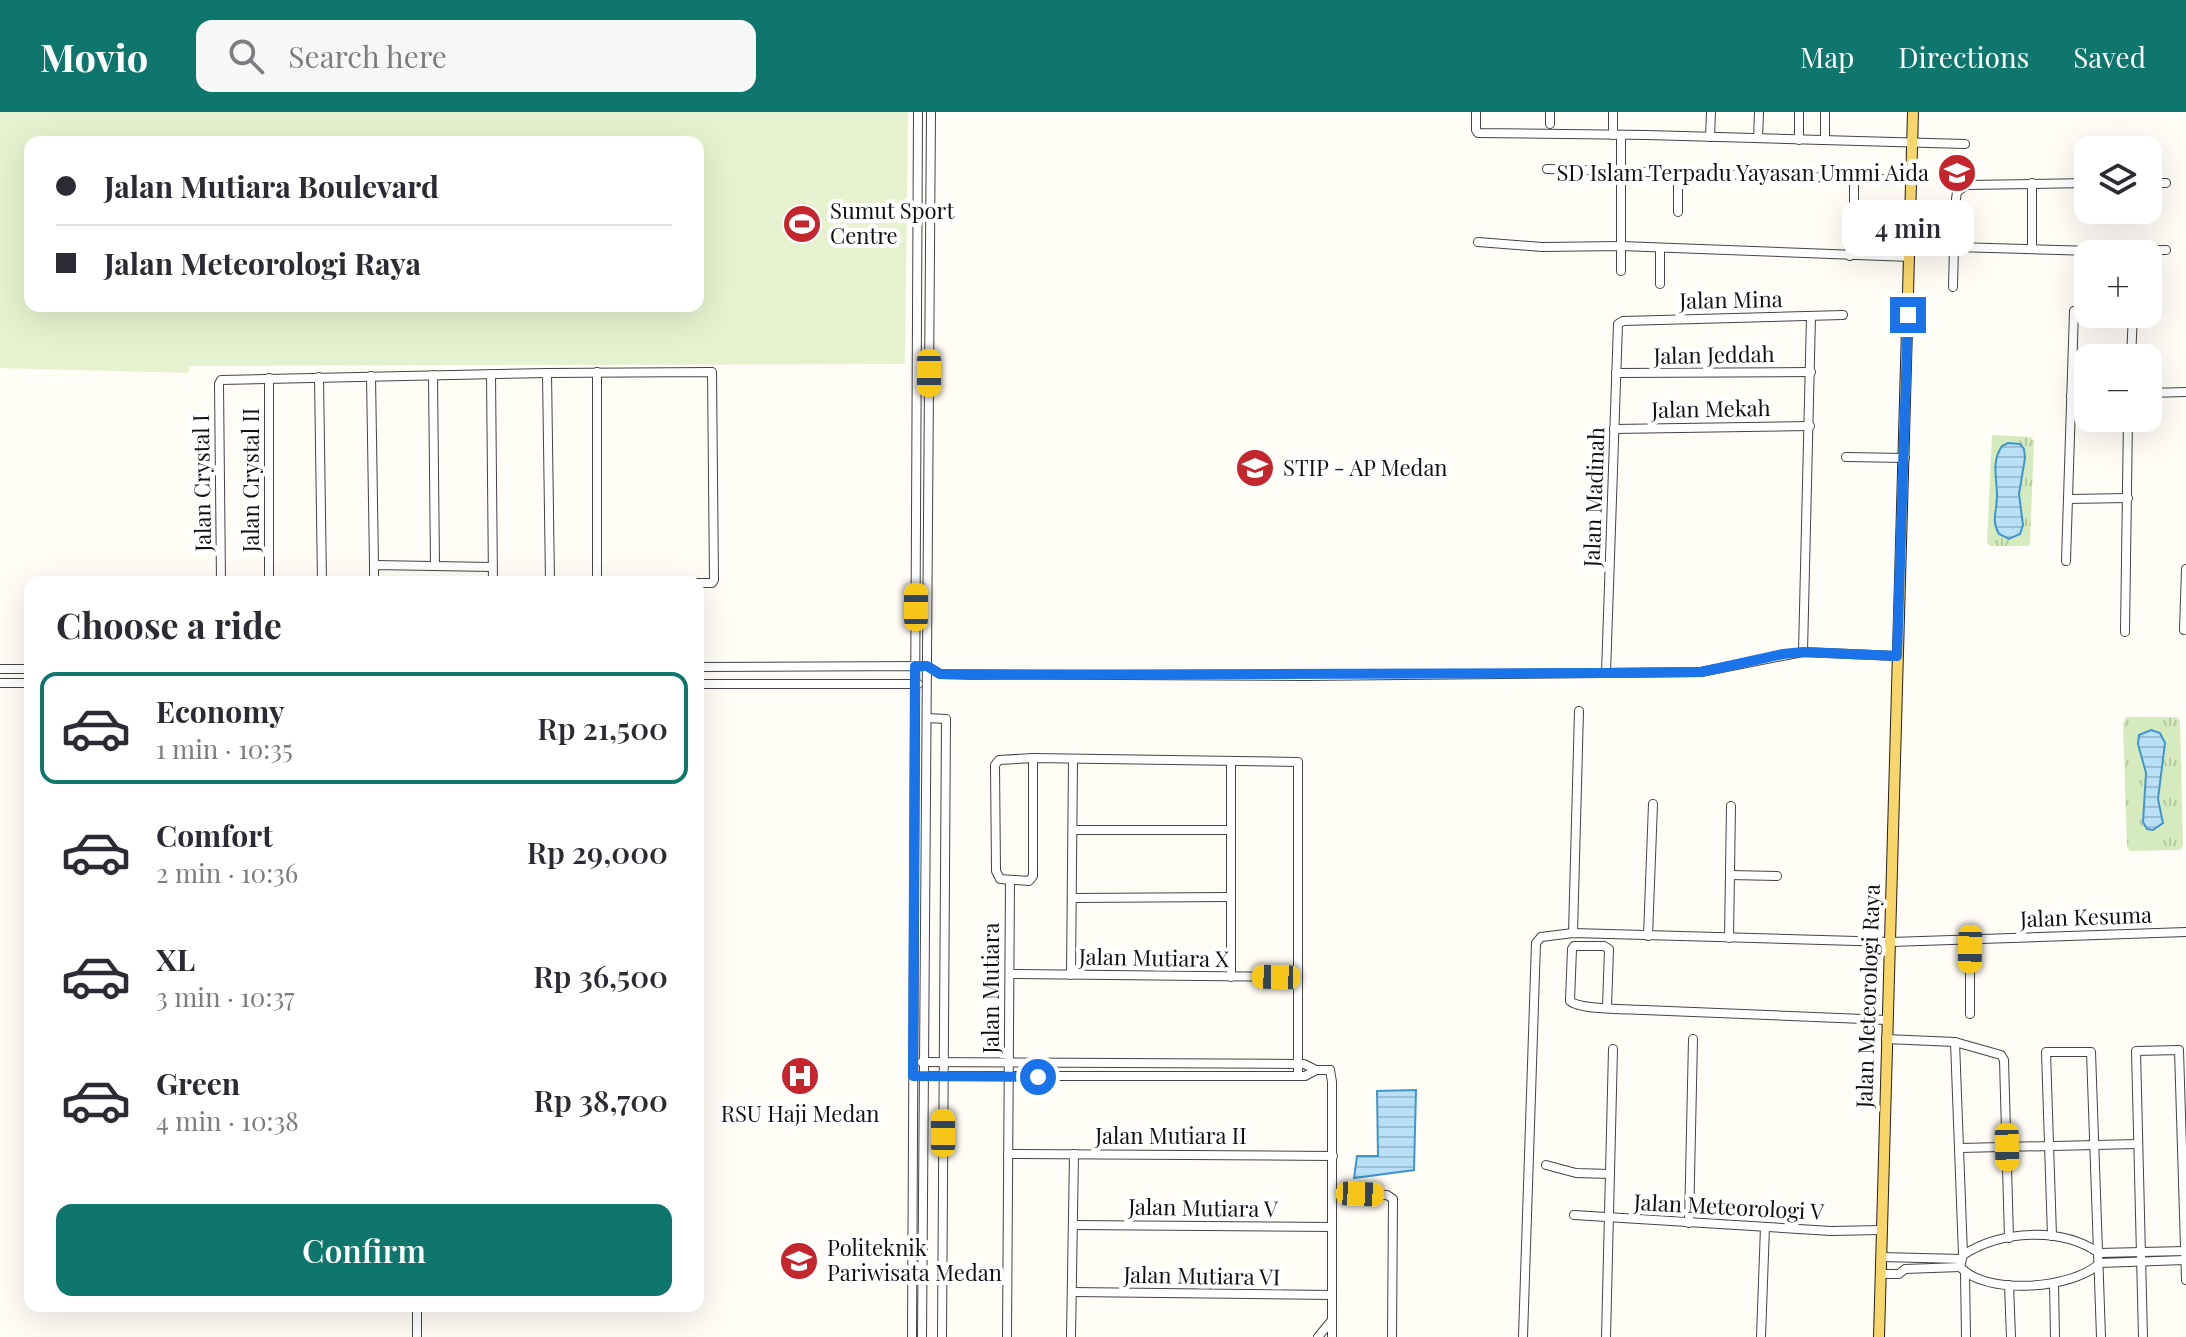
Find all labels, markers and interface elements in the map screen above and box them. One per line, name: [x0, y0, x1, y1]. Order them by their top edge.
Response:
search box: [196, 20, 756, 92]
text: Movio: [40, 31, 148, 82]
icon: search: [224, 34, 268, 78]
text: Search here: [288, 36, 447, 76]
text: Map: [1800, 38, 1854, 75]
text: Directions: [1898, 38, 2029, 75]
text: Saved: [2073, 38, 2146, 75]
map controls: [2074, 136, 2162, 432]
button: layers: [2074, 136, 2162, 224]
school or university icon: SD Islam Terpadu Yayasan Ummi Aida: [1936, 152, 1978, 194]
place label: SD Islam Terpadu Yayasan Ummi Aida: [1556, 157, 1929, 187]
text: Jalan Mutiara Boulevard: [104, 166, 439, 206]
place label: Sumut Sport Centre: [830, 195, 955, 250]
callout: 4 min: [1842, 199, 1974, 255]
sports icon: Sumut Sport Centre: [781, 203, 823, 245]
text: 4 min: [1875, 210, 1941, 245]
button: +: [2074, 240, 2162, 328]
text: Jalan Meteorologi Raya: [104, 243, 421, 283]
street label: Jalan Mina: [1678, 283, 1783, 315]
route end: [1890, 297, 1926, 333]
street label: Jalan Jeddah: [1652, 338, 1775, 370]
button: −: [2074, 344, 2162, 432]
car: [917, 349, 941, 397]
street label: Jalan Mekah: [1650, 392, 1771, 424]
street label: Jalan Crystal II: [235, 408, 265, 553]
street label: Jalan Crystal I: [185, 414, 217, 553]
street label: Jalan Madinah: [1576, 427, 1610, 568]
school or university icon: STIP - AP Medan: [1234, 447, 1276, 489]
place label: STIP - AP Medan: [1283, 452, 1448, 482]
car: [904, 583, 928, 631]
text: Choose a ride: [56, 600, 282, 648]
text: Economy: [156, 691, 285, 731]
icon: car: [60, 692, 132, 764]
text: Rp 21,500: [537, 708, 668, 748]
text: 1 min · 10:35: [156, 731, 293, 766]
text: Comfort: [156, 815, 273, 855]
icon: car: [60, 816, 132, 888]
text: Rp 29,000: [527, 832, 668, 872]
text: 2 min · 10:36: [156, 855, 298, 890]
street label: Jalan Meteorologi Raya: [1848, 883, 1886, 1110]
street label: Jalan Kesuma: [2018, 899, 2153, 933]
street label: Jalan Mutiara: [975, 922, 1005, 1055]
car: [1958, 925, 1982, 973]
text: XL: [156, 939, 195, 979]
icon: car: [60, 940, 132, 1012]
street label: Jalan Mutiara X: [1078, 941, 1229, 973]
text: Rp 36,500: [533, 956, 668, 996]
car: [1252, 965, 1300, 989]
text: 3 min · 10:37: [156, 979, 295, 1014]
hospital icon: RSU Haji Medan: [779, 1055, 821, 1097]
route start: [1020, 1059, 1056, 1095]
text: Green: [156, 1063, 240, 1103]
icon: car: [60, 1064, 132, 1136]
text: Rp 38,700: [534, 1080, 668, 1120]
place label: RSU Haji Medan: [721, 1098, 879, 1128]
text: 4 min · 10:38: [156, 1103, 299, 1138]
car: [931, 1109, 955, 1157]
street label: Jalan Mutiara II: [1094, 1120, 1247, 1150]
car: [1995, 1123, 2019, 1171]
car: [1336, 1181, 1384, 1207]
street label: Jalan Meteorologi V: [1632, 1186, 1826, 1226]
street label: Jalan Mutiara V: [1127, 1191, 1279, 1223]
button: Confirm: [56, 1204, 672, 1296]
place label: Politeknik Pariwisata Medan: [827, 1232, 1002, 1287]
school or university icon: Politeknik Pariwisata Medan: [778, 1240, 820, 1282]
street label: Jalan Mutiara VI: [1122, 1259, 1281, 1291]

